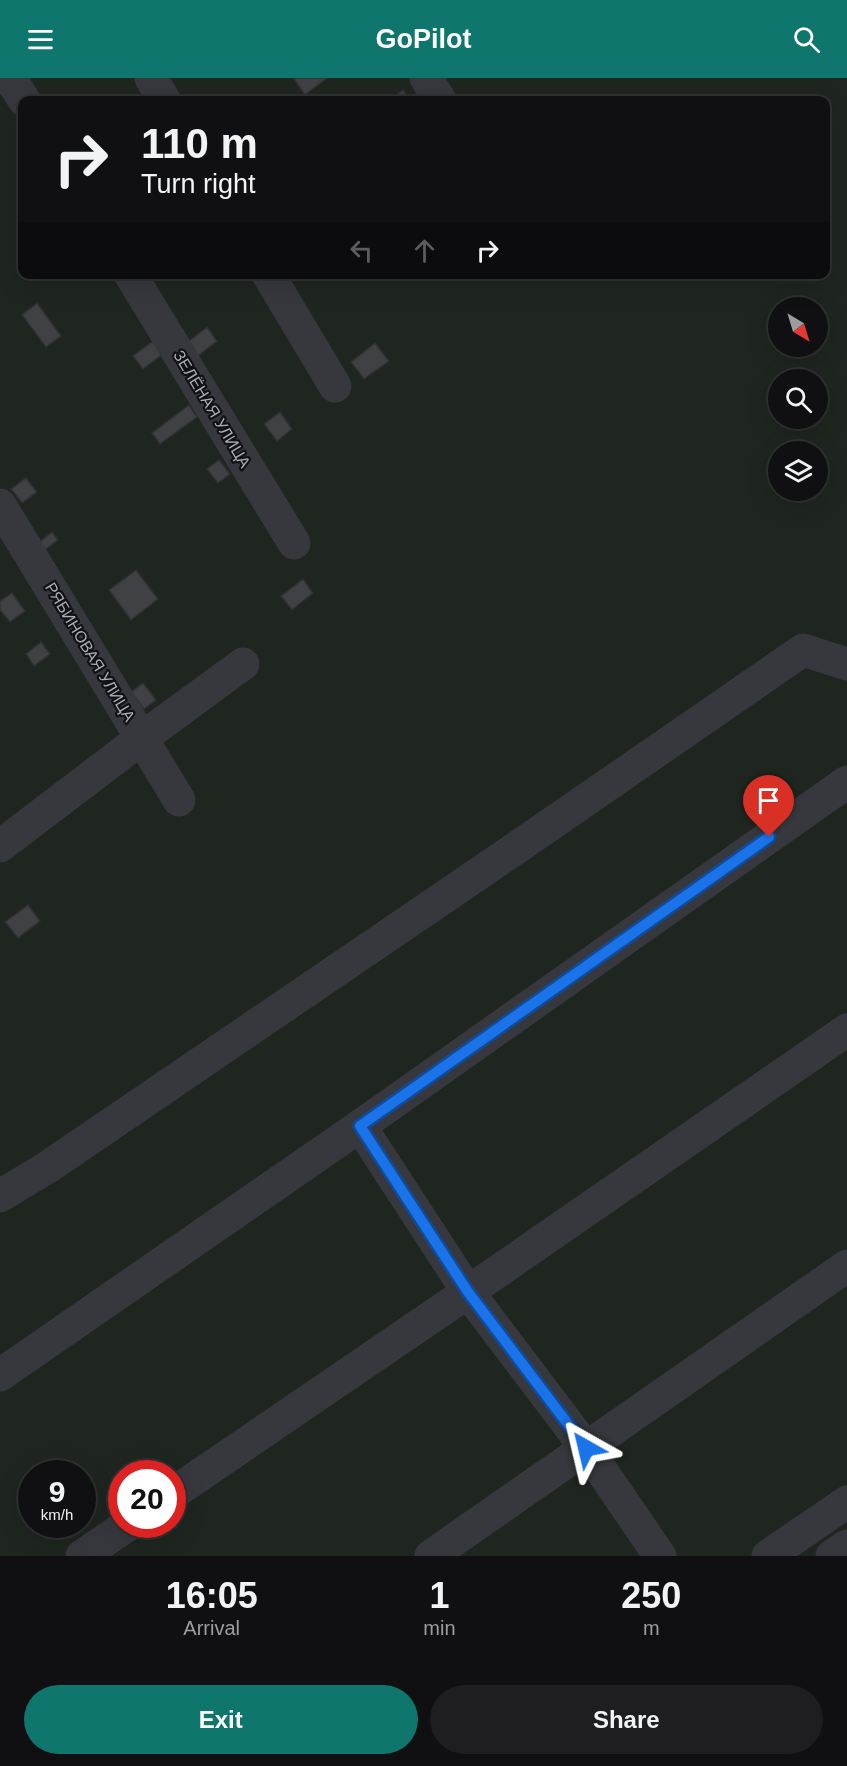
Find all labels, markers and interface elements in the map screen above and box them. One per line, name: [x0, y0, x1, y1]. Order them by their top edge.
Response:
icon: menu: [24, 23, 57, 56]
icon: search: [790, 23, 823, 56]
text: GoPilot: [376, 24, 472, 54]
icon: right: [42, 120, 120, 198]
text: 110 m: [141, 120, 258, 167]
text: Turn right: [141, 169, 256, 199]
icon: left: [345, 234, 378, 267]
icon: ahead: [408, 234, 441, 267]
icon: right: [471, 234, 504, 267]
north arrow: [768, 297, 828, 357]
map controls: [768, 297, 828, 501]
street label: ЗЕЛЁНАЯ УЛИЦА: [170, 347, 254, 471]
button: search: [768, 369, 828, 429]
button: layers: [768, 441, 828, 501]
street label: РЯБИНОВАЯ УЛИЦА: [42, 580, 138, 725]
pin: [743, 775, 794, 837]
icon: arrive: [752, 784, 785, 817]
position arrow: [554, 1416, 618, 1480]
speed limit sign: 20: [108, 1460, 186, 1538]
text: 9: [49, 1475, 65, 1508]
text: km/h: [41, 1506, 73, 1523]
text: 16:05: [166, 1575, 258, 1616]
text: 1: [429, 1575, 449, 1616]
text: 250: [621, 1575, 681, 1616]
text: Arrival: [183, 1617, 240, 1639]
text: min: [423, 1617, 456, 1639]
text: m: [643, 1617, 660, 1639]
button: Exit: [24, 1685, 418, 1754]
button: Share: [430, 1685, 823, 1754]

